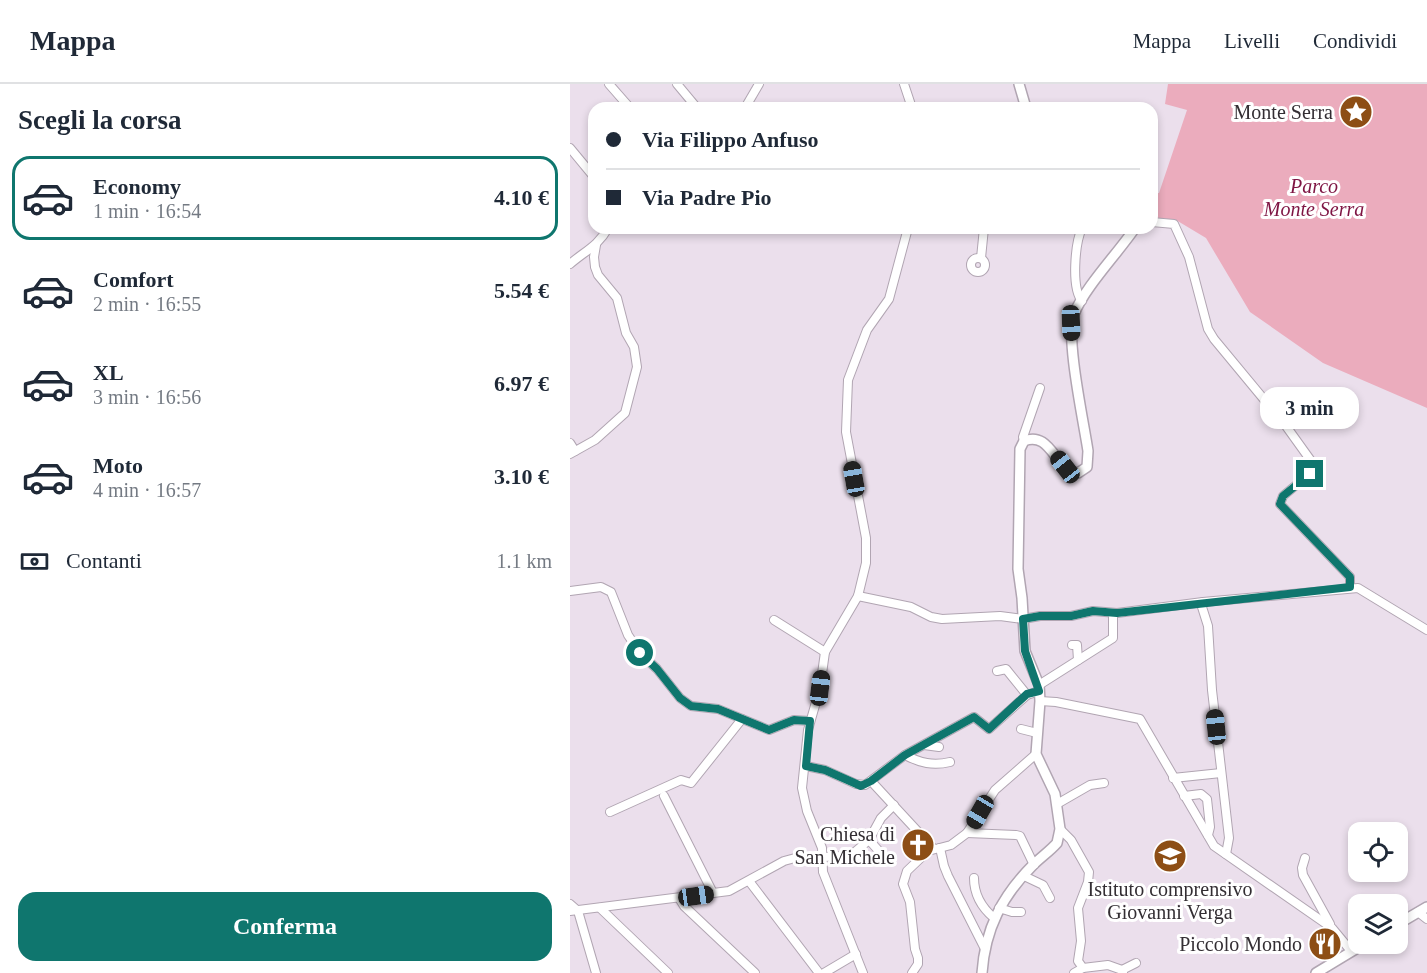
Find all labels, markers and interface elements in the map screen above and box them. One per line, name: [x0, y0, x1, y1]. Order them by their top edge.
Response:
text: Mappa: [30, 25, 116, 56]
text: Mappa: [1133, 29, 1191, 53]
text: Livelli: [1224, 29, 1280, 53]
text: Condividi: [1313, 29, 1397, 53]
place icon: Monte Serra: [1338, 94, 1374, 130]
place label: Monte Serra: [1234, 101, 1333, 123]
text: Scegli la corsa: [18, 105, 181, 135]
text: Via Filippo Anfuso: [642, 127, 818, 152]
icon: car: [21, 171, 75, 225]
text: Economy: [93, 174, 181, 199]
park label: Parco Monte Serra: [1263, 175, 1364, 220]
text: 4.10 €: [494, 185, 549, 210]
text: Via Padre Pio: [642, 185, 772, 210]
text: 1 min · 16:54: [93, 200, 201, 222]
icon: car: [21, 264, 75, 318]
text: Comfort: [93, 267, 174, 292]
text: 5.54 €: [494, 278, 549, 303]
text: 2 min · 16:55: [93, 293, 201, 315]
car: [1061, 305, 1081, 341]
icon: car: [21, 357, 75, 411]
text: XL: [93, 360, 124, 385]
text: 6.97 €: [494, 371, 549, 396]
text: 3 min · 16:56: [93, 386, 201, 408]
callout: 3 min: [1260, 387, 1359, 429]
text: 3 min: [1285, 397, 1334, 419]
car: [1047, 447, 1083, 487]
icon: car: [21, 450, 75, 504]
text: Moto: [93, 453, 143, 478]
car: [842, 460, 866, 498]
route end: [1296, 460, 1323, 487]
text: 3.10 €: [494, 464, 549, 489]
text: 4 min · 16:57: [93, 479, 201, 501]
icon: cash: [18, 545, 51, 578]
text: Contanti: [66, 548, 142, 573]
text: 1.1 km: [496, 550, 552, 572]
route start: [626, 639, 653, 666]
car: [809, 669, 831, 707]
car: [1205, 708, 1227, 746]
car: [963, 792, 997, 832]
map controls: [1348, 822, 1408, 954]
button: locate: [1348, 822, 1408, 882]
place label: Chiesa di San Michele: [794, 823, 895, 868]
church icon: Chiesa di San Michele: [900, 827, 936, 863]
school or university icon: Istituto comprensivo Giovanni Verga: [1152, 838, 1188, 874]
place label: Istituto comprensivo Giovanni Verga: [1088, 878, 1252, 924]
car: [677, 885, 715, 907]
button: Conferma: [18, 892, 552, 961]
button: layers: [1348, 894, 1408, 954]
restaurant icon: Piccolo Mondo: [1307, 926, 1343, 962]
place label: Piccolo Mondo: [1179, 933, 1302, 955]

